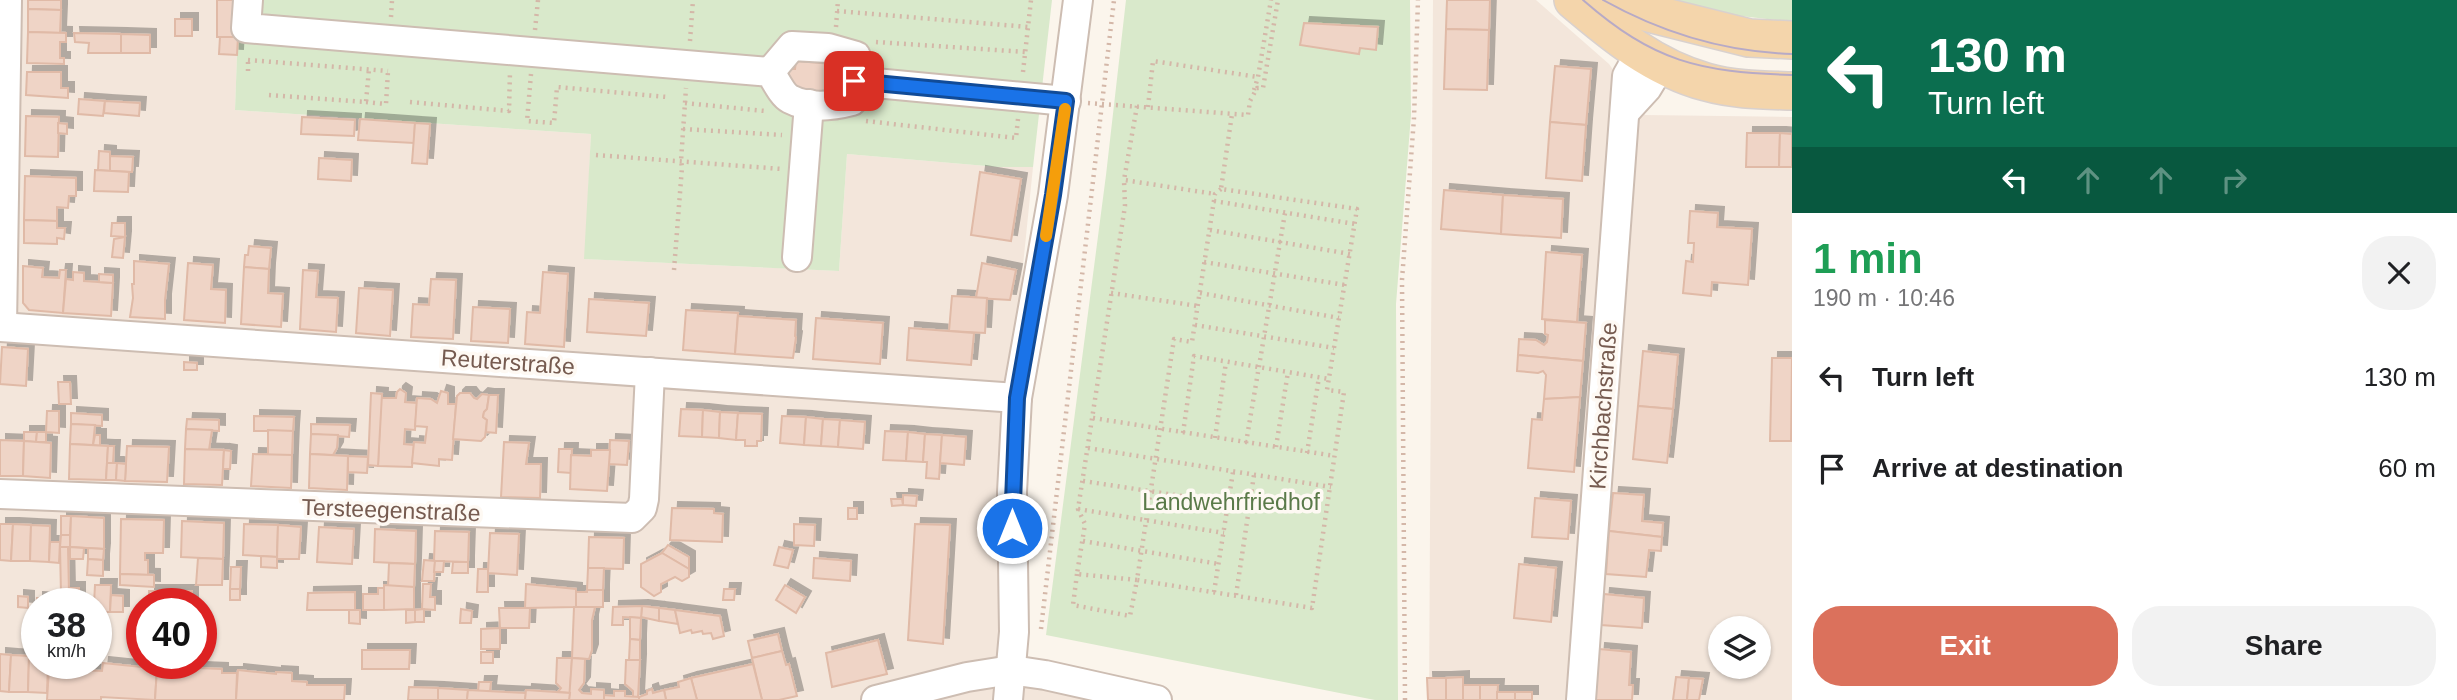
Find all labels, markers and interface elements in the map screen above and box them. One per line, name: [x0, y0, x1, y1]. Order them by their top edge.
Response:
icon: left: [1813, 28, 1904, 119]
text: 130 m: [1928, 28, 2067, 82]
pin: [824, 51, 884, 111]
icon: arrive: [835, 62, 873, 100]
text: Turn left: [1928, 85, 2044, 121]
icon: left: [1996, 161, 2034, 199]
icon: ahead: [2069, 161, 2107, 199]
icon: ahead: [2142, 161, 2180, 199]
icon: right: [2215, 161, 2253, 199]
text: 1 min: [1813, 235, 1923, 282]
button: close: [2362, 236, 2436, 310]
text: 190 m · 10:46: [1813, 285, 1955, 311]
street label: Kirchbachstraße: [1584, 322, 1622, 490]
street label: Reuterstraße: [440, 344, 576, 380]
icon: left: [1813, 359, 1851, 397]
text: Turn left: [1872, 362, 1974, 392]
text: 130 m: [2364, 362, 2436, 392]
icon: arrive: [1813, 450, 1851, 488]
text: Arrive at destination: [1872, 453, 2123, 483]
text: 60 m: [2378, 453, 2436, 483]
park label: Landwehrfriedhof: [1142, 489, 1320, 515]
position arrow: [975, 491, 1049, 565]
street label: Tersteegenstraße: [301, 494, 481, 526]
speed limit sign: 40: [126, 588, 217, 679]
text: 38: [47, 605, 86, 644]
button: Exit: [1813, 606, 2118, 686]
button: Share: [2132, 606, 2436, 686]
map controls: [1708, 616, 1771, 679]
button: layers: [1708, 616, 1771, 679]
text: km/h: [47, 641, 86, 661]

